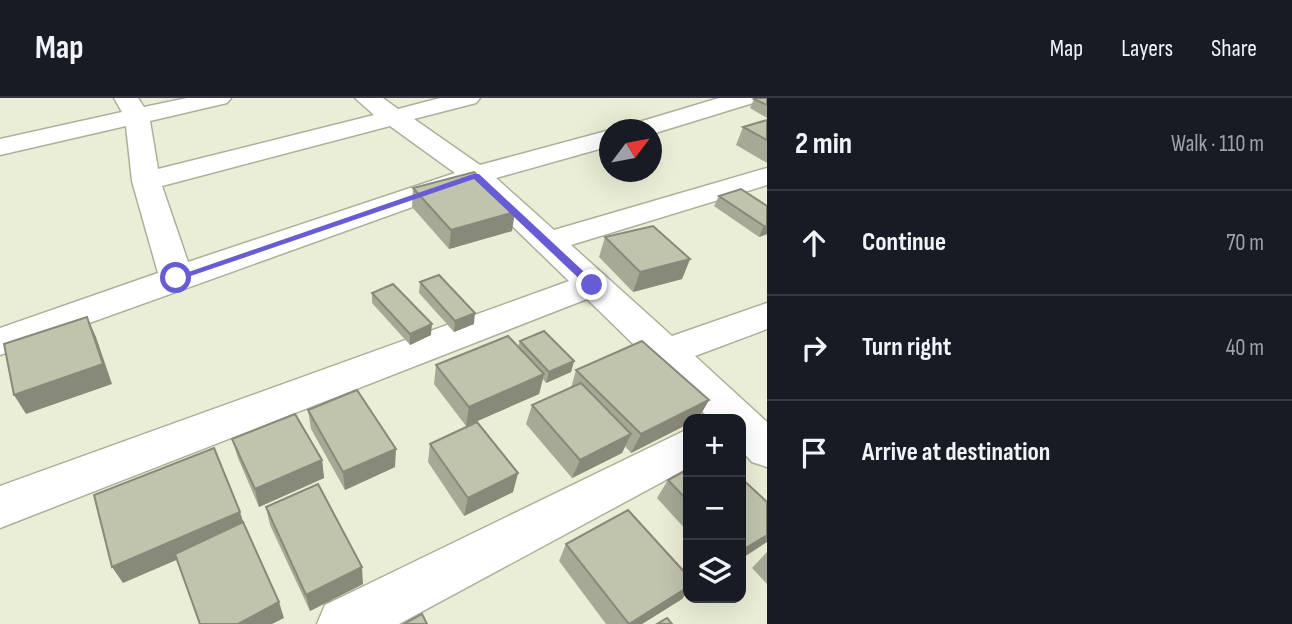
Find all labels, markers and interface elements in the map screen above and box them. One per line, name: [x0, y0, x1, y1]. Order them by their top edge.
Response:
text: Map: [35, 28, 84, 68]
text: Map: [1050, 34, 1083, 63]
text: Layers: [1121, 34, 1173, 63]
text: Share: [1211, 34, 1257, 63]
north arrow: [599, 119, 662, 182]
text: 2 min: [795, 126, 852, 162]
text: Walk · 110 m: [1171, 130, 1264, 158]
icon: ahead: [795, 224, 833, 262]
text: Continue: [862, 227, 946, 258]
text: 70 m: [1226, 229, 1264, 257]
route start: [160, 262, 191, 293]
route end: [576, 269, 607, 300]
icon: right: [795, 329, 833, 367]
text: Turn right: [862, 332, 951, 363]
text: 40 m: [1226, 334, 1264, 362]
map controls: [683, 414, 746, 603]
button: +: [683, 414, 746, 477]
icon: arrive: [795, 434, 833, 472]
text: Arrive at destination: [862, 437, 1050, 468]
button: −: [683, 477, 746, 540]
button: layers: [683, 540, 746, 603]

